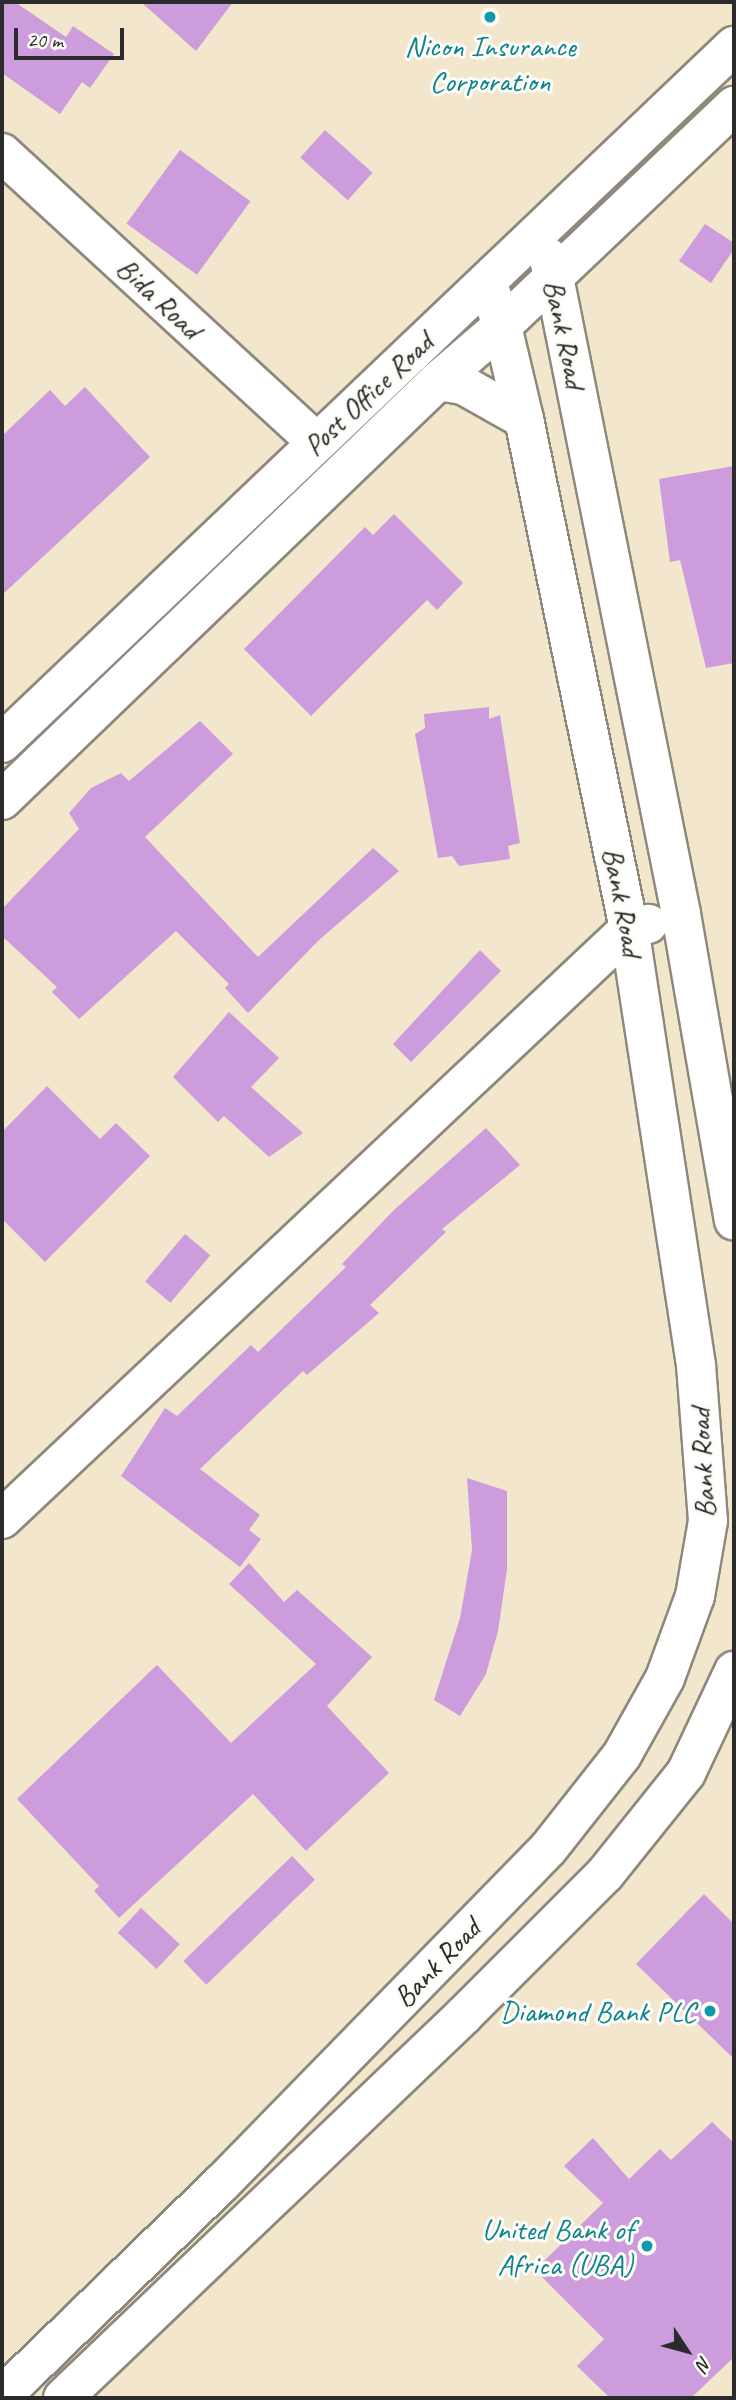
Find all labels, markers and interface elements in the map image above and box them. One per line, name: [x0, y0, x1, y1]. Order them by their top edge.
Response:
marker: Nicon Insurance Corporation: [482, 9, 498, 25]
scale bar: [18, 14, 128, 58]
text: 20 m: [27, 27, 63, 53]
place label: Nicon Insurance Corporation: [405, 28, 575, 98]
street label: Bida Road: [109, 250, 209, 346]
street label: Bank Road: [536, 276, 594, 392]
street label: Post Office Road: [296, 325, 440, 463]
street label: Bank Road: [595, 844, 651, 960]
street label: Bank Road: [681, 1407, 723, 1519]
street label: Bank Road: [386, 1911, 488, 2015]
place label: Diamond Bank PLC: [500, 1993, 696, 2029]
marker: Diamond Bank PLC: [702, 2003, 718, 2019]
place label: United Bank of Africa (UBA): [481, 2211, 633, 2282]
marker: United Bank of Africa (UBA): [639, 2238, 655, 2254]
north arrow: [652, 2316, 722, 2386]
text: N: [691, 2352, 717, 2375]

